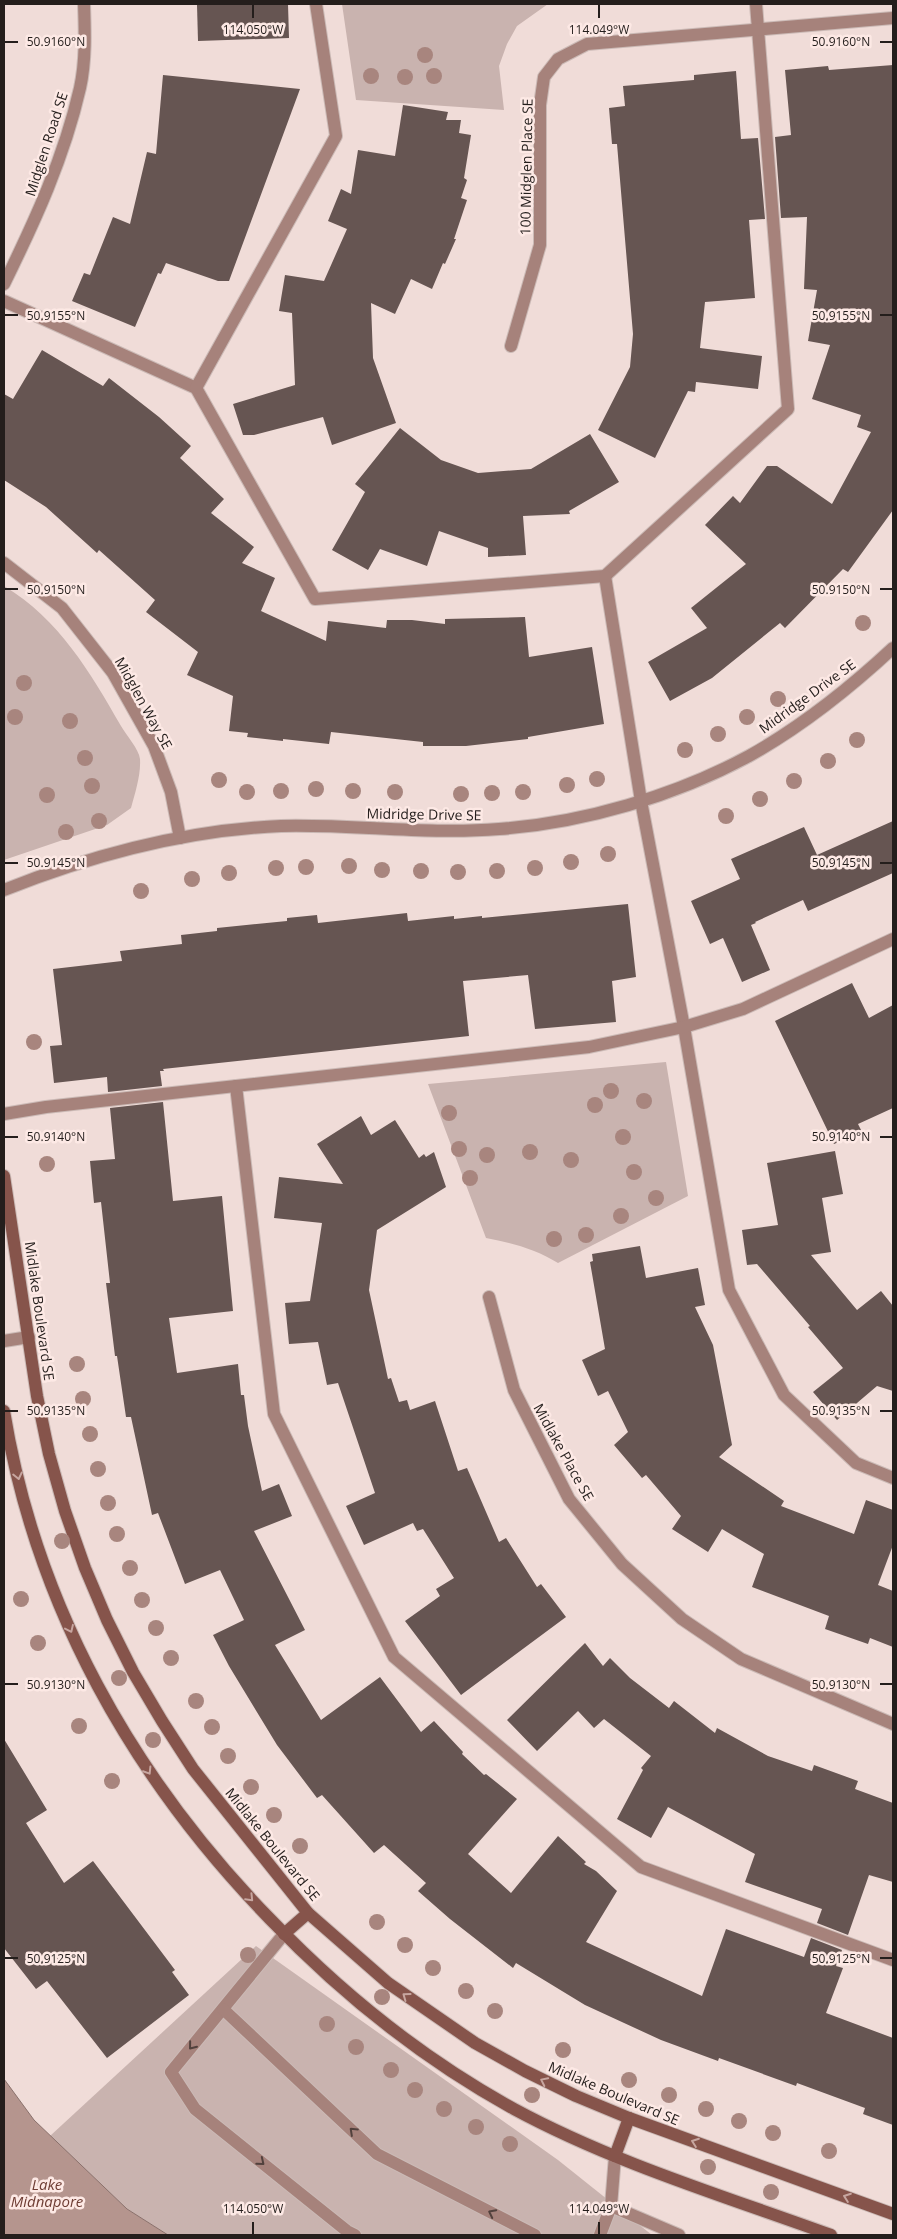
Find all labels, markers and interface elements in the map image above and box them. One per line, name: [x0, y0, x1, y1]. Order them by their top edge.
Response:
text: 114.050°W: [223, 21, 283, 38]
text: 114.049°W: [569, 21, 629, 38]
text: 50.9160°N: [27, 33, 85, 50]
text: 50.9160°N: [812, 33, 870, 50]
street label: Midglen Road SE: [20, 90, 72, 198]
street label: 100 Midglen Place SE: [515, 98, 537, 236]
text: 50.9155°N: [27, 307, 85, 324]
text: 50.9155°N: [812, 307, 870, 324]
text: 50.9150°N: [27, 581, 85, 598]
text: 50.9150°N: [812, 581, 870, 598]
street label: Midglen Way SE: [111, 653, 177, 753]
street label: Midridge Drive SE: [755, 655, 859, 737]
street label: Midridge Drive SE: [366, 803, 482, 825]
text: 50.9145°N: [27, 854, 85, 871]
text: 50.9145°N: [812, 854, 870, 871]
text: 50.9140°N: [27, 1128, 85, 1145]
text: 50.9140°N: [812, 1128, 870, 1145]
street label: Midlake Boulevard SE: [21, 1240, 59, 1382]
street label: Midlake Place SE: [529, 1400, 599, 1504]
text: 50.9135°N: [27, 1402, 85, 1419]
text: 50.9135°N: [812, 1402, 870, 1419]
one-way arrow: [12, 1471, 22, 1480]
one-way arrow: [64, 1624, 75, 1633]
text: 50.9130°N: [27, 1676, 85, 1693]
text: 50.9130°N: [812, 1676, 870, 1693]
one-way arrow: [142, 1766, 152, 1775]
street label: Midlake Boulevard SE: [221, 1783, 325, 1905]
one-way arrow: [244, 1892, 253, 1901]
text: 50.9125°N: [27, 1950, 85, 1967]
text: 50.9125°N: [812, 1950, 870, 1967]
one-way arrow: [402, 1993, 412, 2002]
one-way arrow: [190, 2040, 198, 2049]
street label: Midlake Boulevard SE: [546, 2057, 682, 2129]
one-way arrow: [540, 2076, 549, 2087]
one-way arrow: [350, 2128, 359, 2137]
one-way arrow: [691, 2138, 700, 2148]
one-way arrow: [255, 2157, 264, 2165]
water label: Lake Midnapore: [11, 2174, 84, 2211]
one-way arrow: [844, 2193, 852, 2203]
text: 114.050°W: [223, 2200, 283, 2217]
text: 114.049°W: [569, 2200, 629, 2217]
one-way arrow: [488, 2209, 497, 2219]

